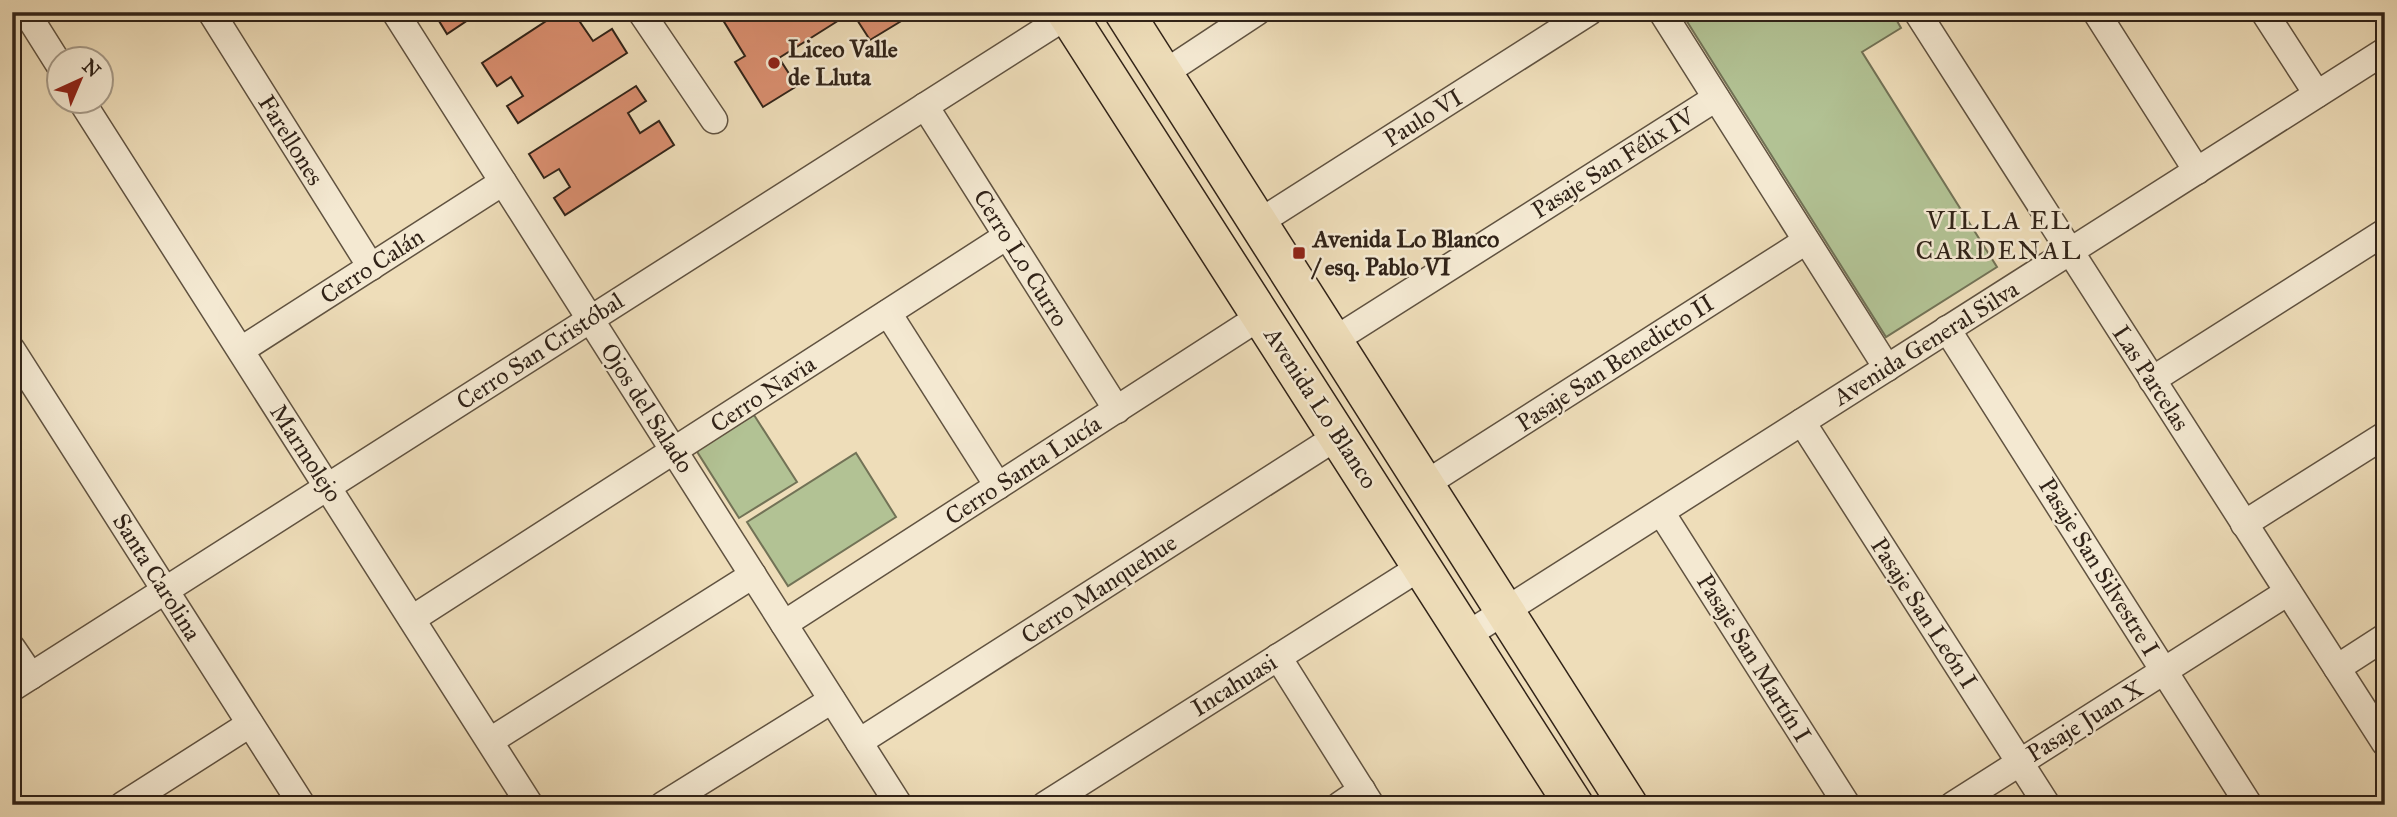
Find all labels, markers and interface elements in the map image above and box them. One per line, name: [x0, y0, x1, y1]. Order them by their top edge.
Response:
place label: Liceo Valle de Lluta: [788, 34, 898, 92]
north arrow: [46, 46, 116, 116]
text: N: [78, 54, 105, 82]
marker: Liceo Valle de Lluta: [766, 55, 782, 71]
street label: Paulo VI: [1378, 82, 1468, 154]
street label: Farellones: [252, 89, 330, 191]
street label: Pasaje San Félix IV: [1526, 100, 1701, 225]
street label: Cerro Lo Curro: [967, 184, 1075, 332]
district label: VILLA EL CARDENAL: [1916, 204, 2082, 266]
street label: Cerro Calán: [314, 221, 430, 311]
place label: Avenida Lo Blanco / esq. Pablo VI: [1311, 224, 1499, 282]
marker: Avenida Lo Blanco / esq. Pablo VI: [1291, 245, 1307, 261]
street label: Avenida General Silva: [1827, 273, 2025, 413]
street label: Cerro San Cristóbal: [451, 285, 630, 416]
street label: Pasaje San Benedicto II: [1511, 288, 1719, 438]
street label: Las Parcelas: [2106, 320, 2196, 436]
street label: Avenida Lo Blanco: [1257, 321, 1384, 494]
street label: Ojos del Salado: [594, 337, 700, 479]
street label: Cerro Navia: [705, 348, 822, 439]
street label: Marmolejo: [263, 398, 349, 508]
street label: Cerro Santa Lucía: [939, 408, 1107, 532]
street label: Pasaje San Silvestre I: [2032, 472, 2166, 662]
street label: Santa Carolina: [106, 508, 208, 647]
street label: Cerro Manquehue: [1015, 527, 1183, 651]
street label: Pasaje San León I: [1864, 532, 1984, 694]
street label: Pasaje San Martín I: [1690, 568, 1818, 748]
street label: Incahuasi: [1186, 647, 1283, 723]
street label: Pasaje Juan X: [2021, 673, 2149, 769]

